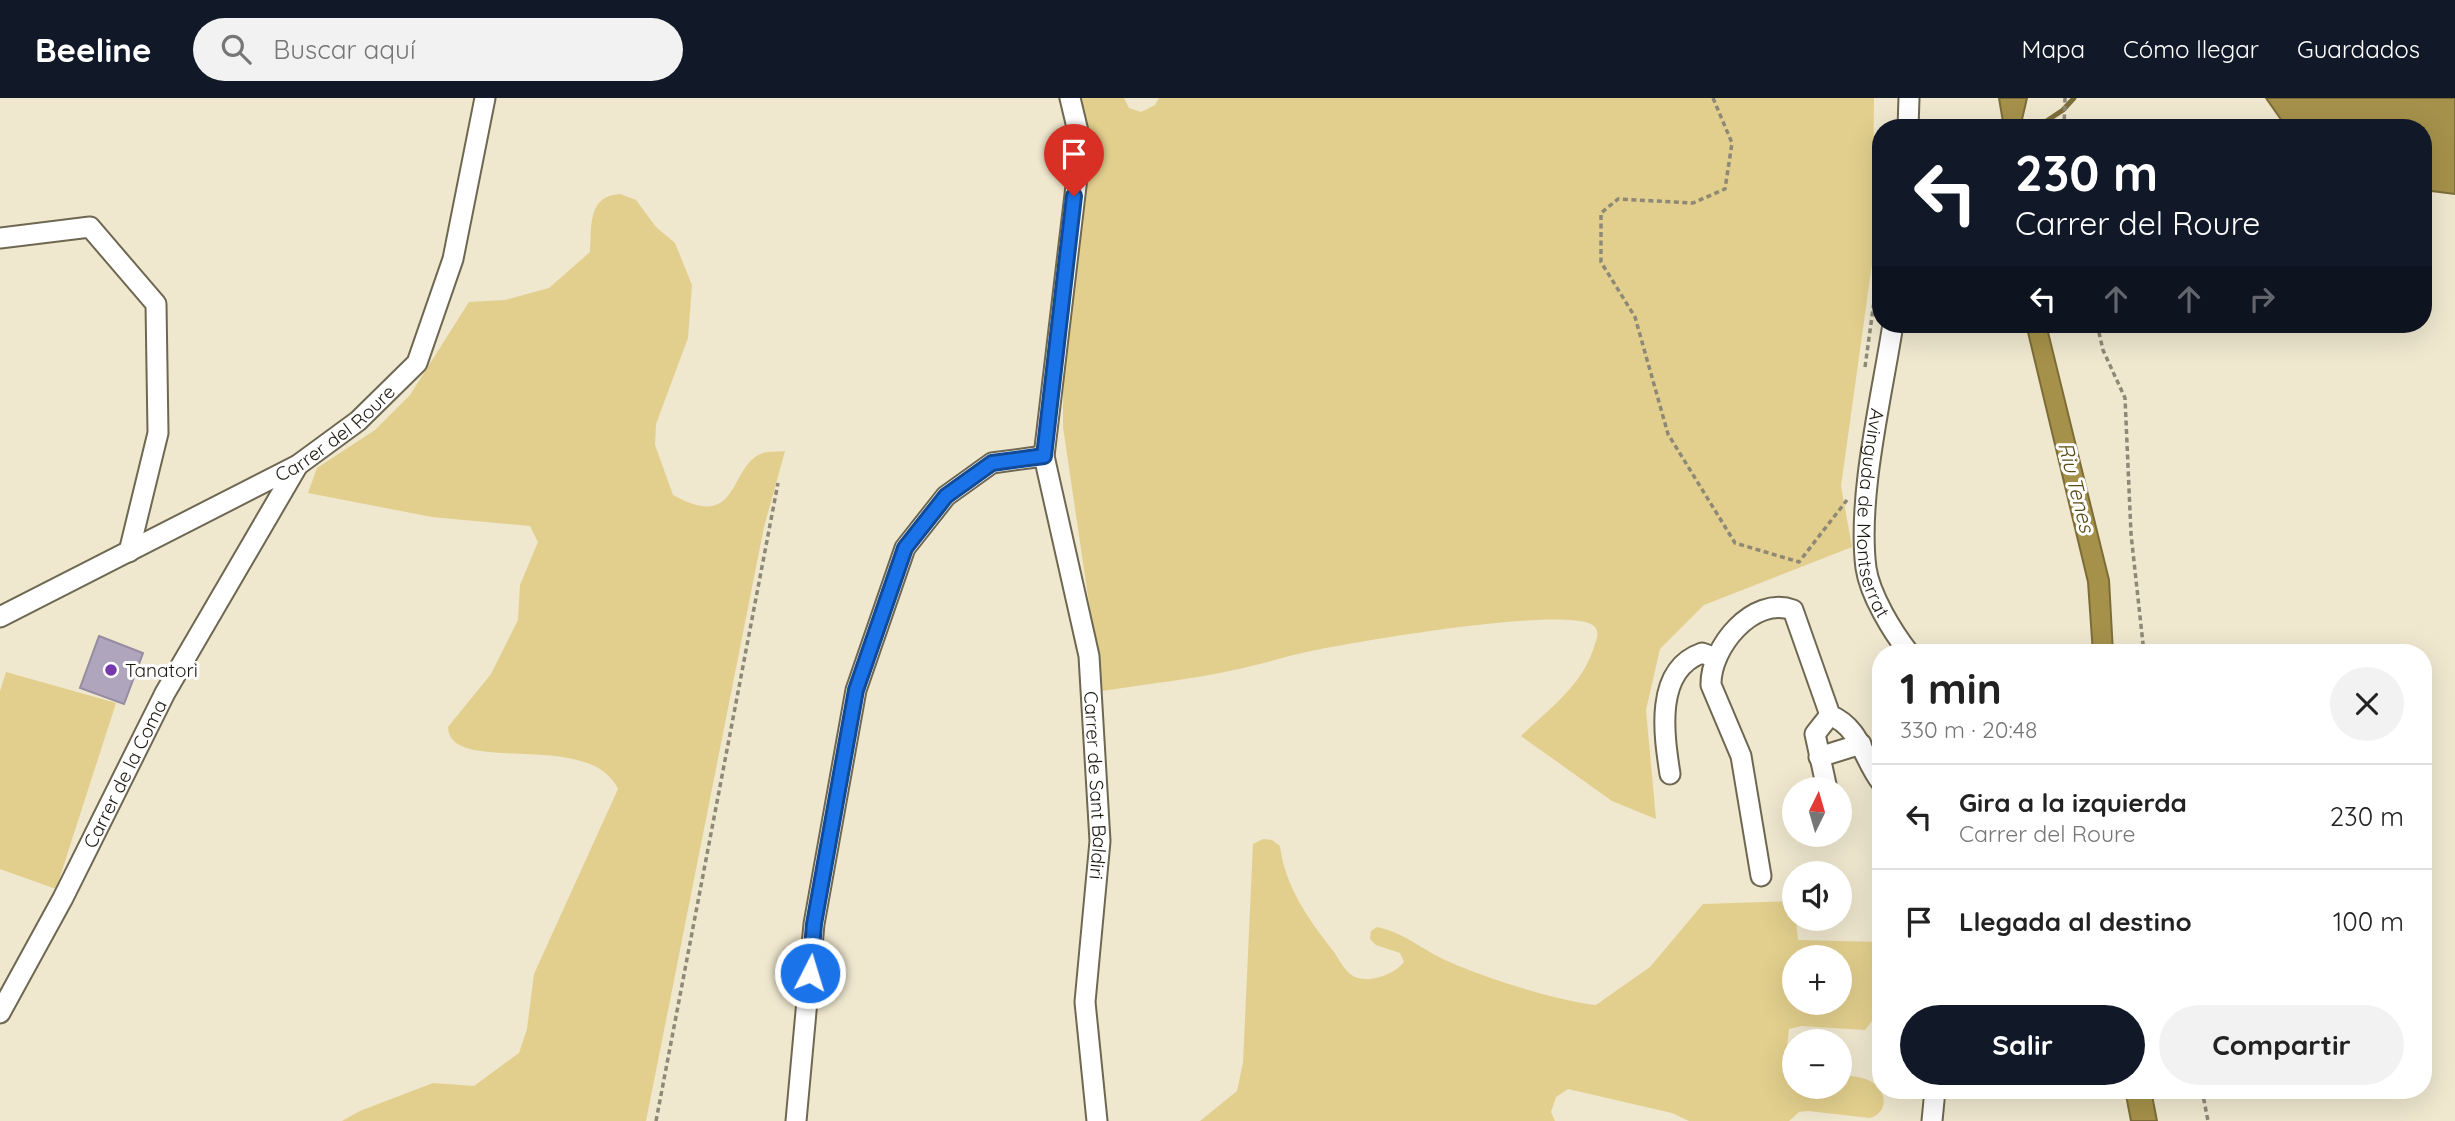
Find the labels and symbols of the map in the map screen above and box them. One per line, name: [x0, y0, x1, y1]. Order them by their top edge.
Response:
pin: [1044, 124, 1104, 196]
street label: Carrer del Roure: [271, 379, 400, 487]
street label: Avinguda de Montserrat: [1852, 407, 1895, 622]
water label: Riu Tenes: [2053, 439, 2101, 536]
place label: Tanatori: [125, 658, 198, 682]
marker: Tanatori: [103, 662, 119, 678]
street label: Carrer de Sant Baldiri: [1079, 690, 1112, 881]
street label: Carrer de la Coma: [78, 695, 172, 852]
north arrow: [1782, 777, 1852, 847]
position arrow: [773, 936, 847, 1010]

